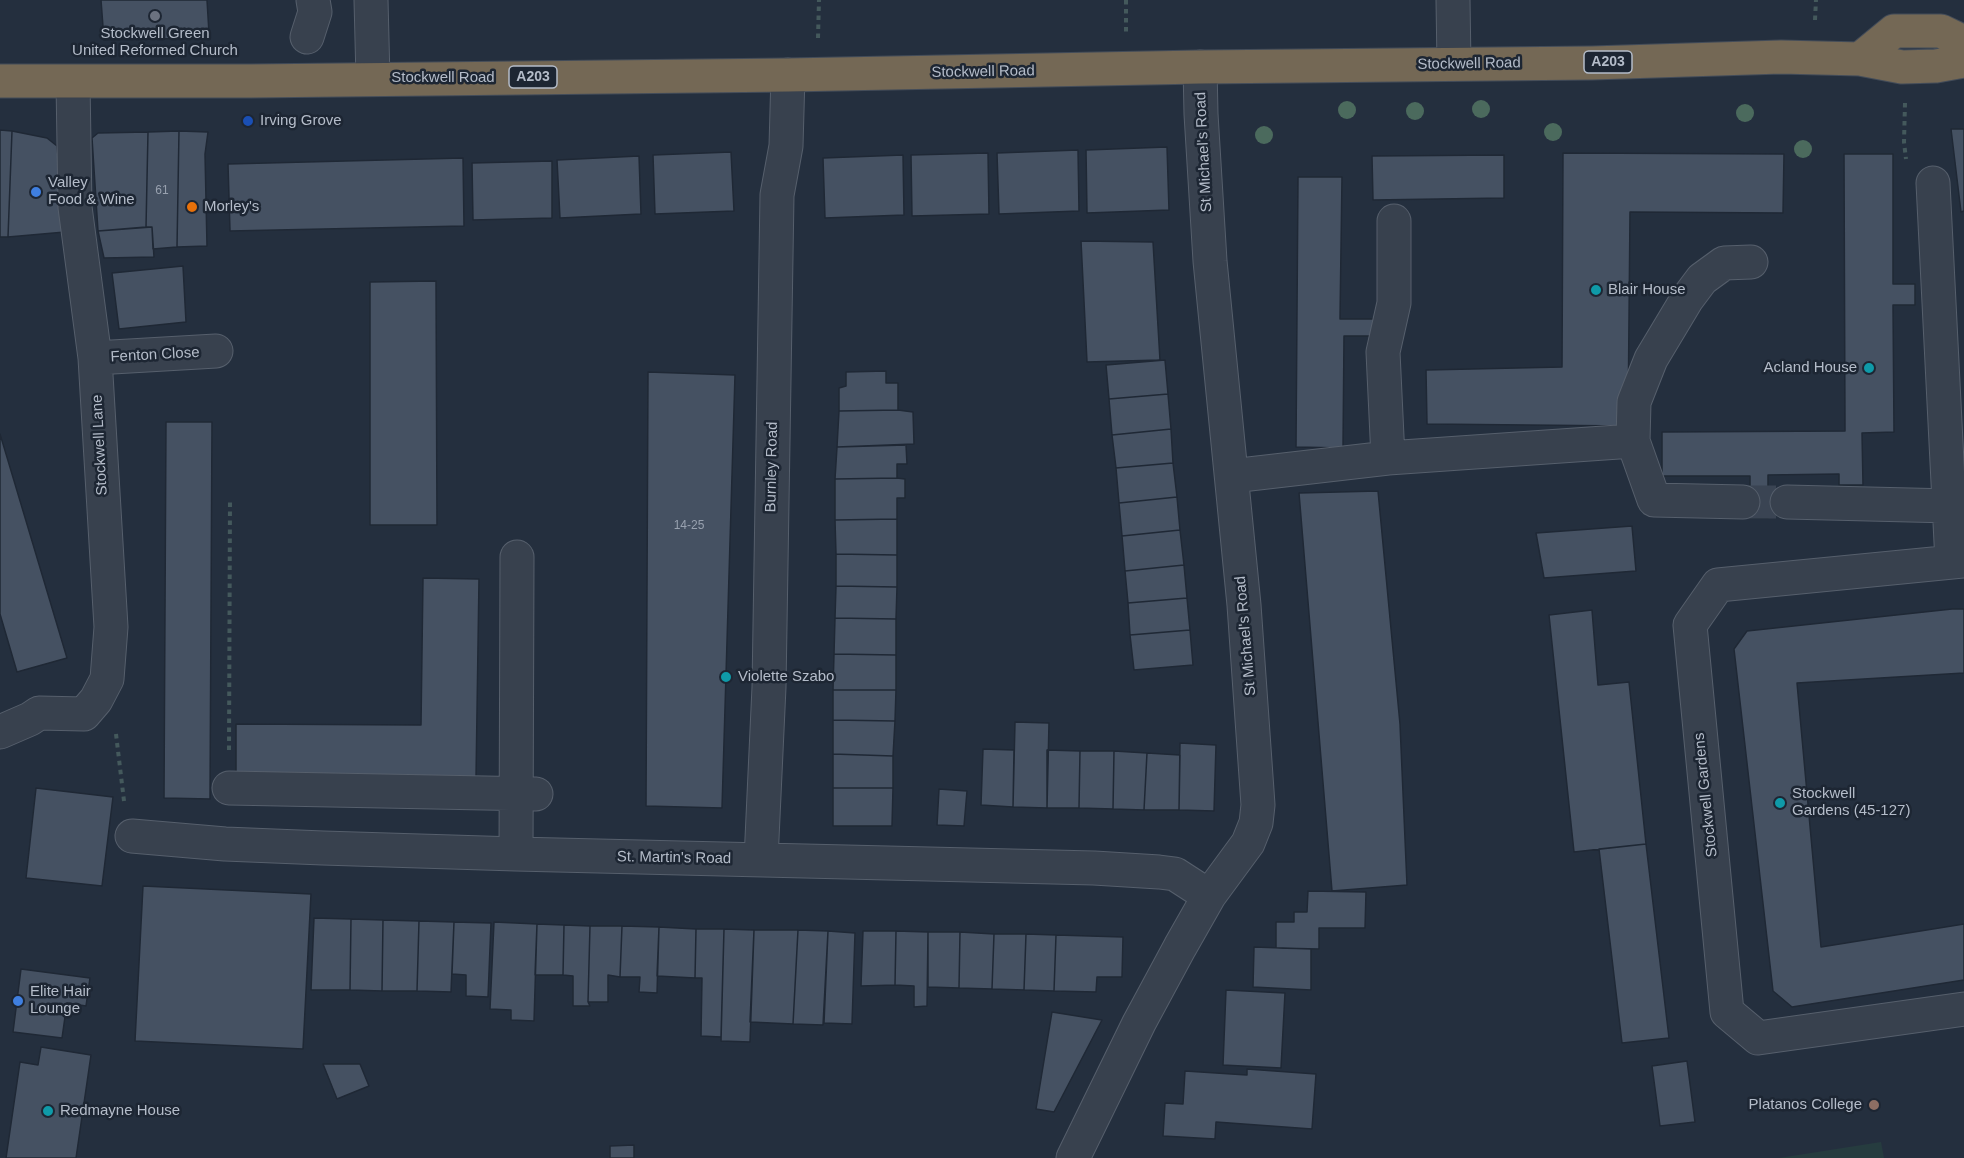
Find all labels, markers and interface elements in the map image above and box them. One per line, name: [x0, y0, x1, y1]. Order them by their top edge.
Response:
marker: Stockwell Green United Reformed Church: [148, 9, 162, 23]
place label: Stockwell Green United Reformed Church: [72, 25, 238, 60]
road number: A203: [1584, 51, 1632, 73]
street label: Stockwell Road: [1417, 54, 1521, 74]
street label: Stockwell Road: [931, 62, 1035, 82]
road number: A203: [509, 66, 557, 88]
street label: Stockwell Road: [391, 69, 495, 87]
street label: St Michael's Road: [1192, 91, 1216, 213]
place label: Irving Grove: [260, 112, 342, 130]
marker: Irving Grove: [241, 114, 255, 128]
place label: Valley Food & Wine: [48, 174, 135, 209]
house number: 61: [155, 184, 169, 198]
marker: Valley Food & Wine: [29, 185, 43, 199]
place label: Morley's: [204, 198, 259, 216]
marker: Morley's: [185, 200, 199, 214]
place label: Blair House: [1608, 281, 1686, 299]
marker: Blair House: [1589, 283, 1603, 297]
street label: Fenton Close: [110, 344, 200, 366]
place label: Acland House: [1764, 359, 1857, 377]
marker: Acland House: [1862, 361, 1876, 375]
street label: Stockwell Lane: [88, 394, 112, 496]
street label: Burnley Road: [762, 421, 782, 513]
house number: 14-25: [674, 519, 704, 533]
street label: St Michael's Road: [1232, 575, 1260, 697]
place label: Violette Szabo: [738, 668, 834, 686]
marker: Violette Szabo: [719, 670, 733, 684]
street label: Stockwell Gardens: [1691, 732, 1721, 858]
place label: Stockwell Gardens (45-127): [1792, 785, 1910, 820]
marker: Stockwell Gardens (45-127): [1773, 796, 1787, 810]
street label: St. Martin's Road: [617, 848, 731, 868]
place label: Elite Hair Lounge: [30, 983, 91, 1018]
marker: Elite Hair Lounge: [11, 994, 25, 1008]
place label: Platanos College: [1749, 1096, 1862, 1114]
marker: Platanos College: [1867, 1098, 1881, 1112]
place label: Redmayne House: [60, 1102, 180, 1120]
marker: Redmayne House: [41, 1104, 55, 1118]

